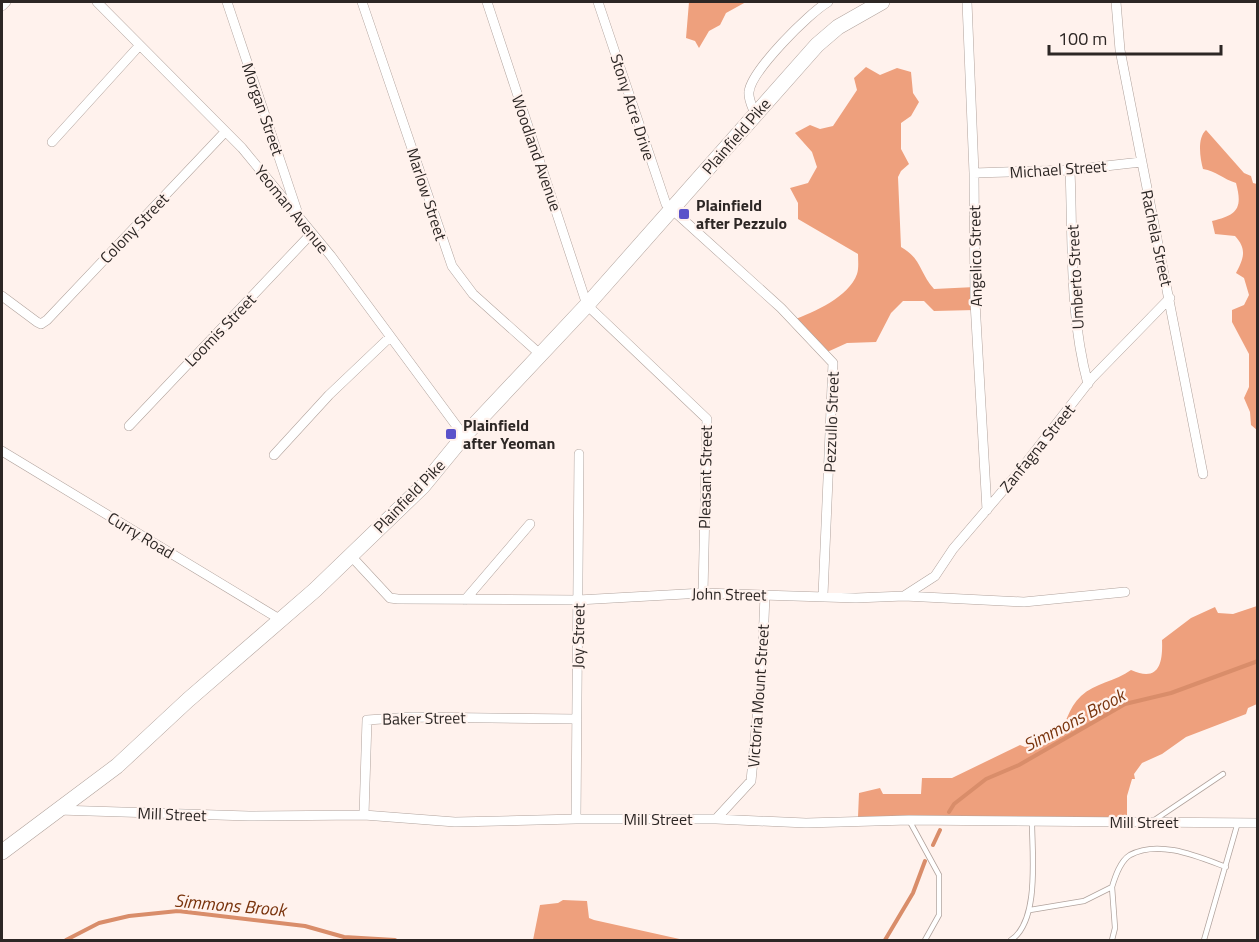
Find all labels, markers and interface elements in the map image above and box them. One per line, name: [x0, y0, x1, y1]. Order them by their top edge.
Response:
scale bar: [1049, 18, 1222, 56]
text: 100 m: [1058, 25, 1107, 52]
street label: Stony Acre Drive: [604, 51, 662, 163]
street label: Morgan Street: [236, 59, 290, 159]
street label: Woodland Avenue: [506, 92, 568, 214]
street label: Plainfield Pike: [696, 93, 776, 179]
street label: Marlow Street: [401, 145, 453, 244]
street label: Michael Street: [1009, 154, 1108, 184]
street label: Yeoman Avenue: [249, 160, 335, 258]
street label: Colony Street: [94, 187, 174, 269]
street label: Rachela Street: [1135, 188, 1179, 289]
place label: Plainfield after Pezzulo: [696, 193, 787, 235]
street label: Angelico Street: [962, 205, 988, 307]
marker: Plainfield after Pezzulo: [677, 207, 691, 221]
street label: Umberto Street: [1060, 224, 1090, 330]
street label: Loomis Street: [179, 288, 261, 372]
street label: Pezzullo Street: [817, 371, 845, 473]
street label: Zanfagna Street: [994, 398, 1081, 498]
place label: Plainfield after Yeoman: [463, 413, 555, 455]
street label: Pleasant Street: [692, 425, 718, 529]
marker: Plainfield after Yeoman: [444, 427, 458, 441]
street label: Plainfield Pike: [368, 454, 450, 538]
street label: Curry Road: [103, 506, 179, 564]
street label: John Street: [691, 581, 767, 607]
street label: Joy Street: [565, 603, 591, 669]
street label: Victoria Mount Street: [741, 623, 775, 768]
water label: Simmons Brook: [1018, 681, 1131, 758]
street label: Baker Street: [382, 705, 466, 731]
street label: Mill Street: [137, 801, 207, 827]
street label: Mill Street: [623, 807, 693, 831]
street label: Mill Street: [1109, 810, 1179, 834]
water label: Simmons Brook: [173, 887, 289, 923]

